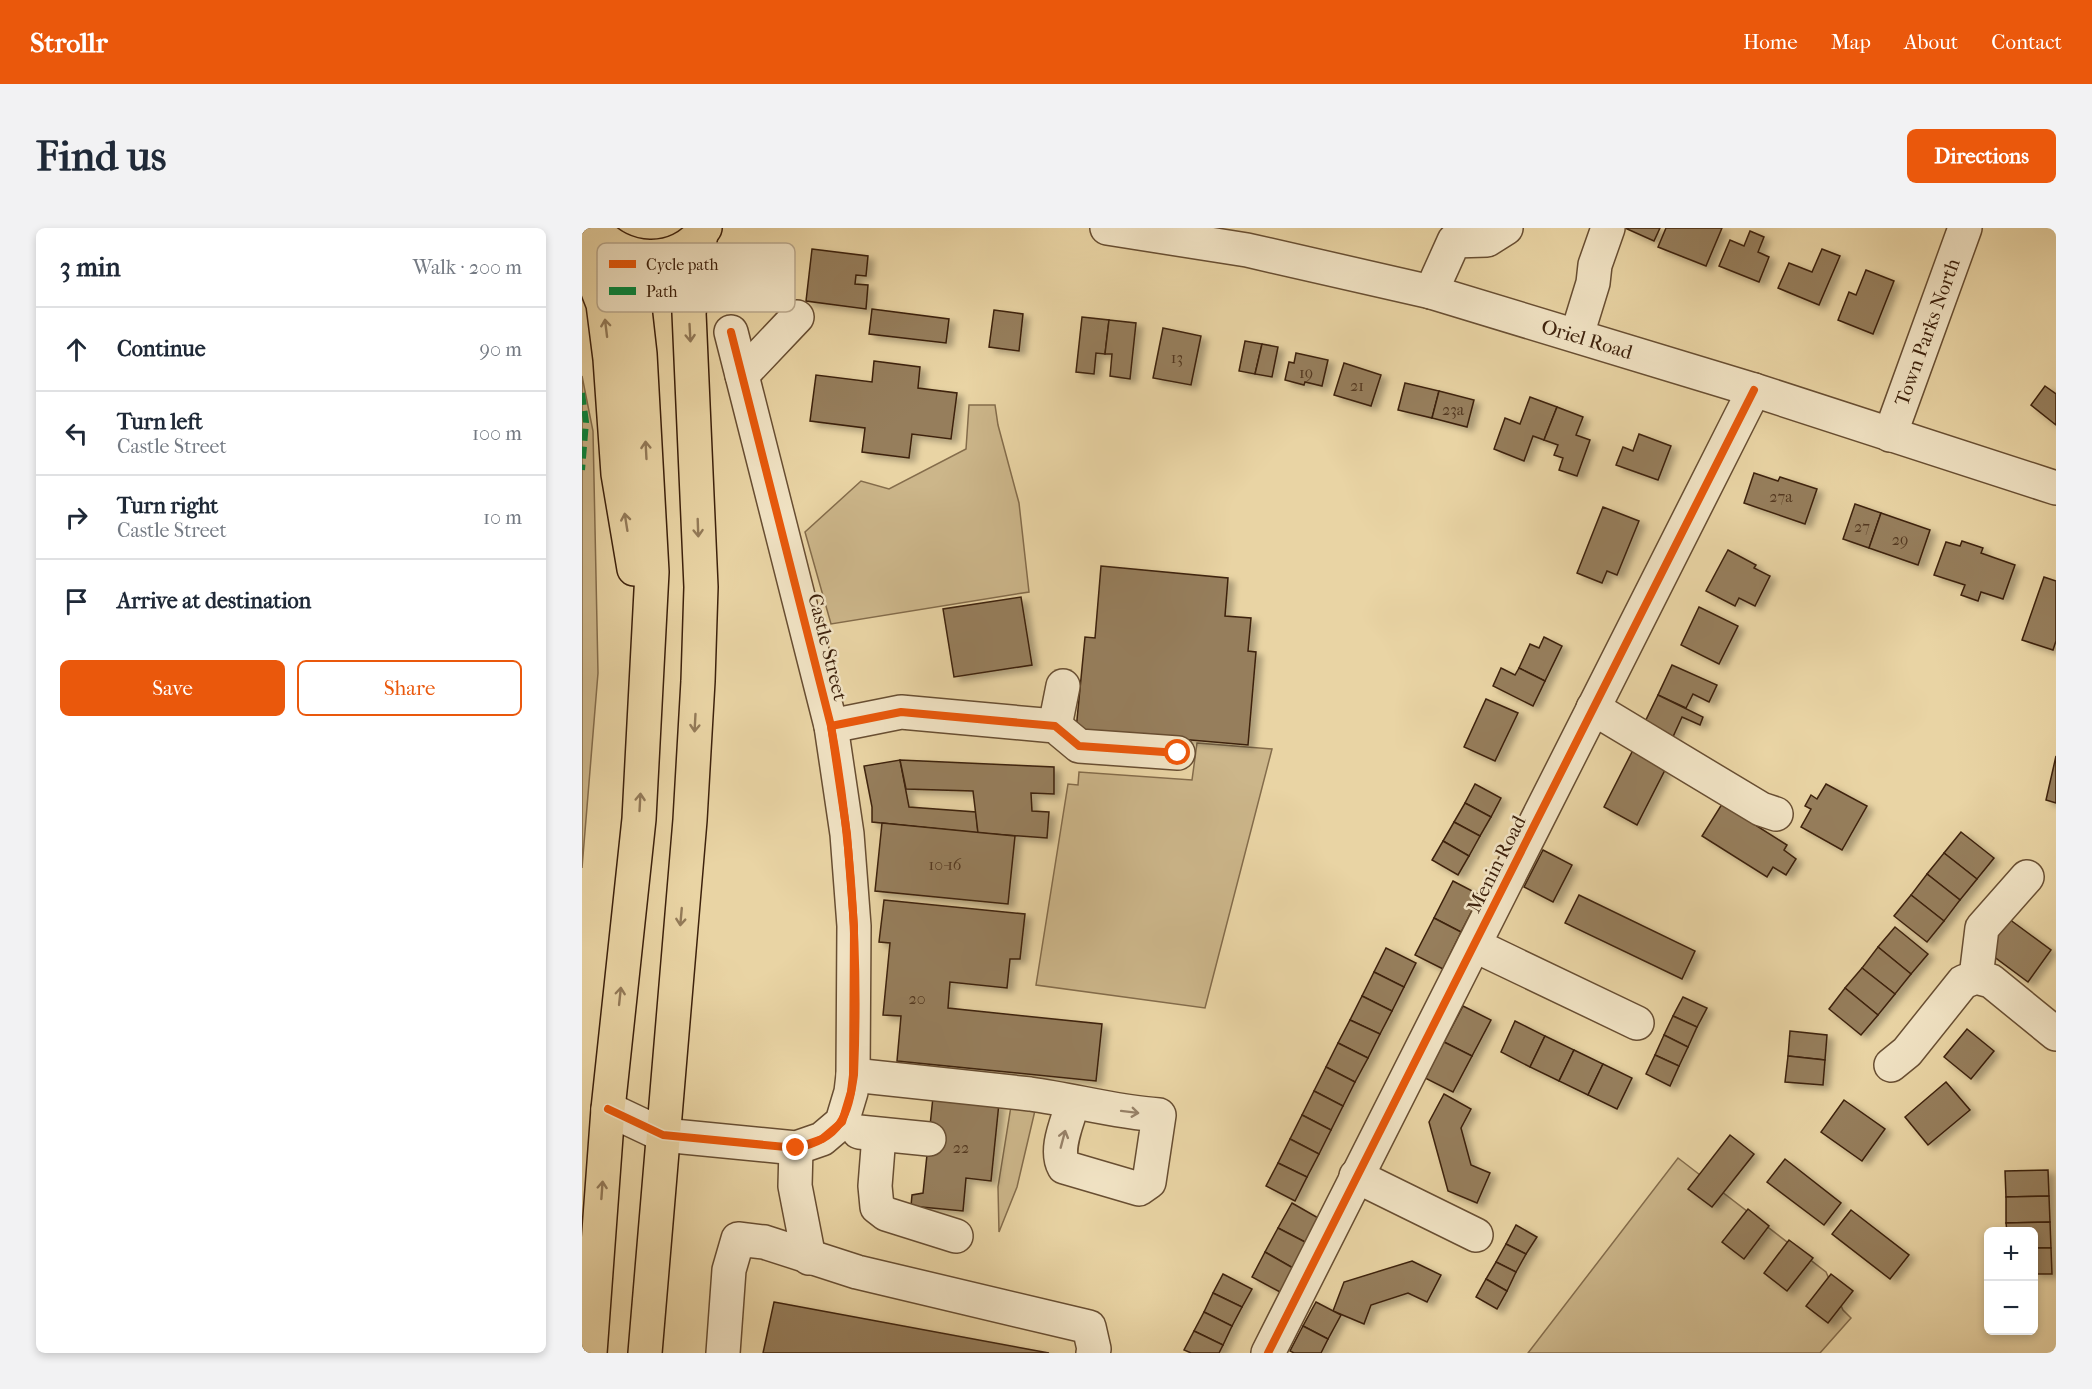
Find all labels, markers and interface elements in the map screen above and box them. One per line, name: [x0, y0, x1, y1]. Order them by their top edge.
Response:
text: Strollr: [30, 26, 108, 59]
text: Home: [1743, 30, 1798, 54]
text: Map: [1831, 30, 1871, 54]
text: About: [1904, 30, 1958, 54]
text: Contact: [1991, 30, 2062, 54]
button: Directions: [1907, 129, 2056, 183]
text: Find us: [36, 132, 166, 181]
legend: [597, 243, 795, 312]
text: 3 min: [60, 252, 121, 283]
text: Cycle path: [646, 255, 718, 274]
street label: Town Parks North: [1890, 255, 1965, 409]
text: Walk · 200 m: [413, 256, 522, 279]
text: Path: [646, 282, 678, 301]
street label: Oriel Road: [1538, 315, 1636, 365]
one-way arrow: [601, 319, 612, 339]
one-way arrow: [684, 323, 695, 342]
icon: ahead: [60, 333, 93, 366]
text: Continue: [117, 336, 206, 362]
text: 90 m: [480, 338, 522, 361]
house number: 13: [1171, 348, 1183, 367]
house number: 19: [1299, 363, 1313, 382]
house number: 21: [1350, 376, 1364, 395]
house number: 23a: [1442, 400, 1465, 419]
text: Turn left: [117, 409, 203, 435]
icon: left: [60, 417, 93, 450]
text: 100 m: [472, 422, 522, 445]
text: Castle Street: [117, 435, 227, 458]
one-way arrow: [640, 441, 651, 461]
house number: 27a: [1769, 487, 1793, 506]
text: Turn right: [117, 493, 218, 519]
icon: right: [60, 501, 93, 534]
text: 10 m: [483, 506, 522, 529]
one-way arrow: [620, 513, 631, 532]
one-way arrow: [693, 517, 704, 537]
house number: 27: [1854, 517, 1870, 536]
text: Castle Street: [117, 519, 227, 542]
house number: 29: [1892, 530, 1908, 549]
icon: arrive: [60, 585, 93, 618]
text: Arrive at destination: [117, 588, 311, 614]
street label: Castle Street: [803, 591, 852, 703]
button: Save: [60, 660, 285, 716]
button: Share: [297, 660, 522, 716]
one-way arrow: [690, 712, 701, 732]
route start: [1164, 739, 1190, 765]
one-way arrow: [635, 792, 646, 812]
street label: Menin Road: [1462, 811, 1531, 917]
house number: 10-16: [929, 855, 962, 874]
one-way arrow: [675, 907, 686, 927]
one-way arrow: [615, 986, 626, 1006]
house number: 20: [908, 989, 926, 1008]
one-way arrow: [1120, 1107, 1140, 1118]
one-way arrow: [1058, 1130, 1069, 1149]
route end: [782, 1134, 808, 1160]
house number: 22: [953, 1138, 969, 1157]
one-way arrow: [597, 1180, 608, 1200]
map controls: [1984, 1227, 2038, 1335]
button: +: [1984, 1227, 2038, 1281]
button: −: [1984, 1281, 2038, 1335]

